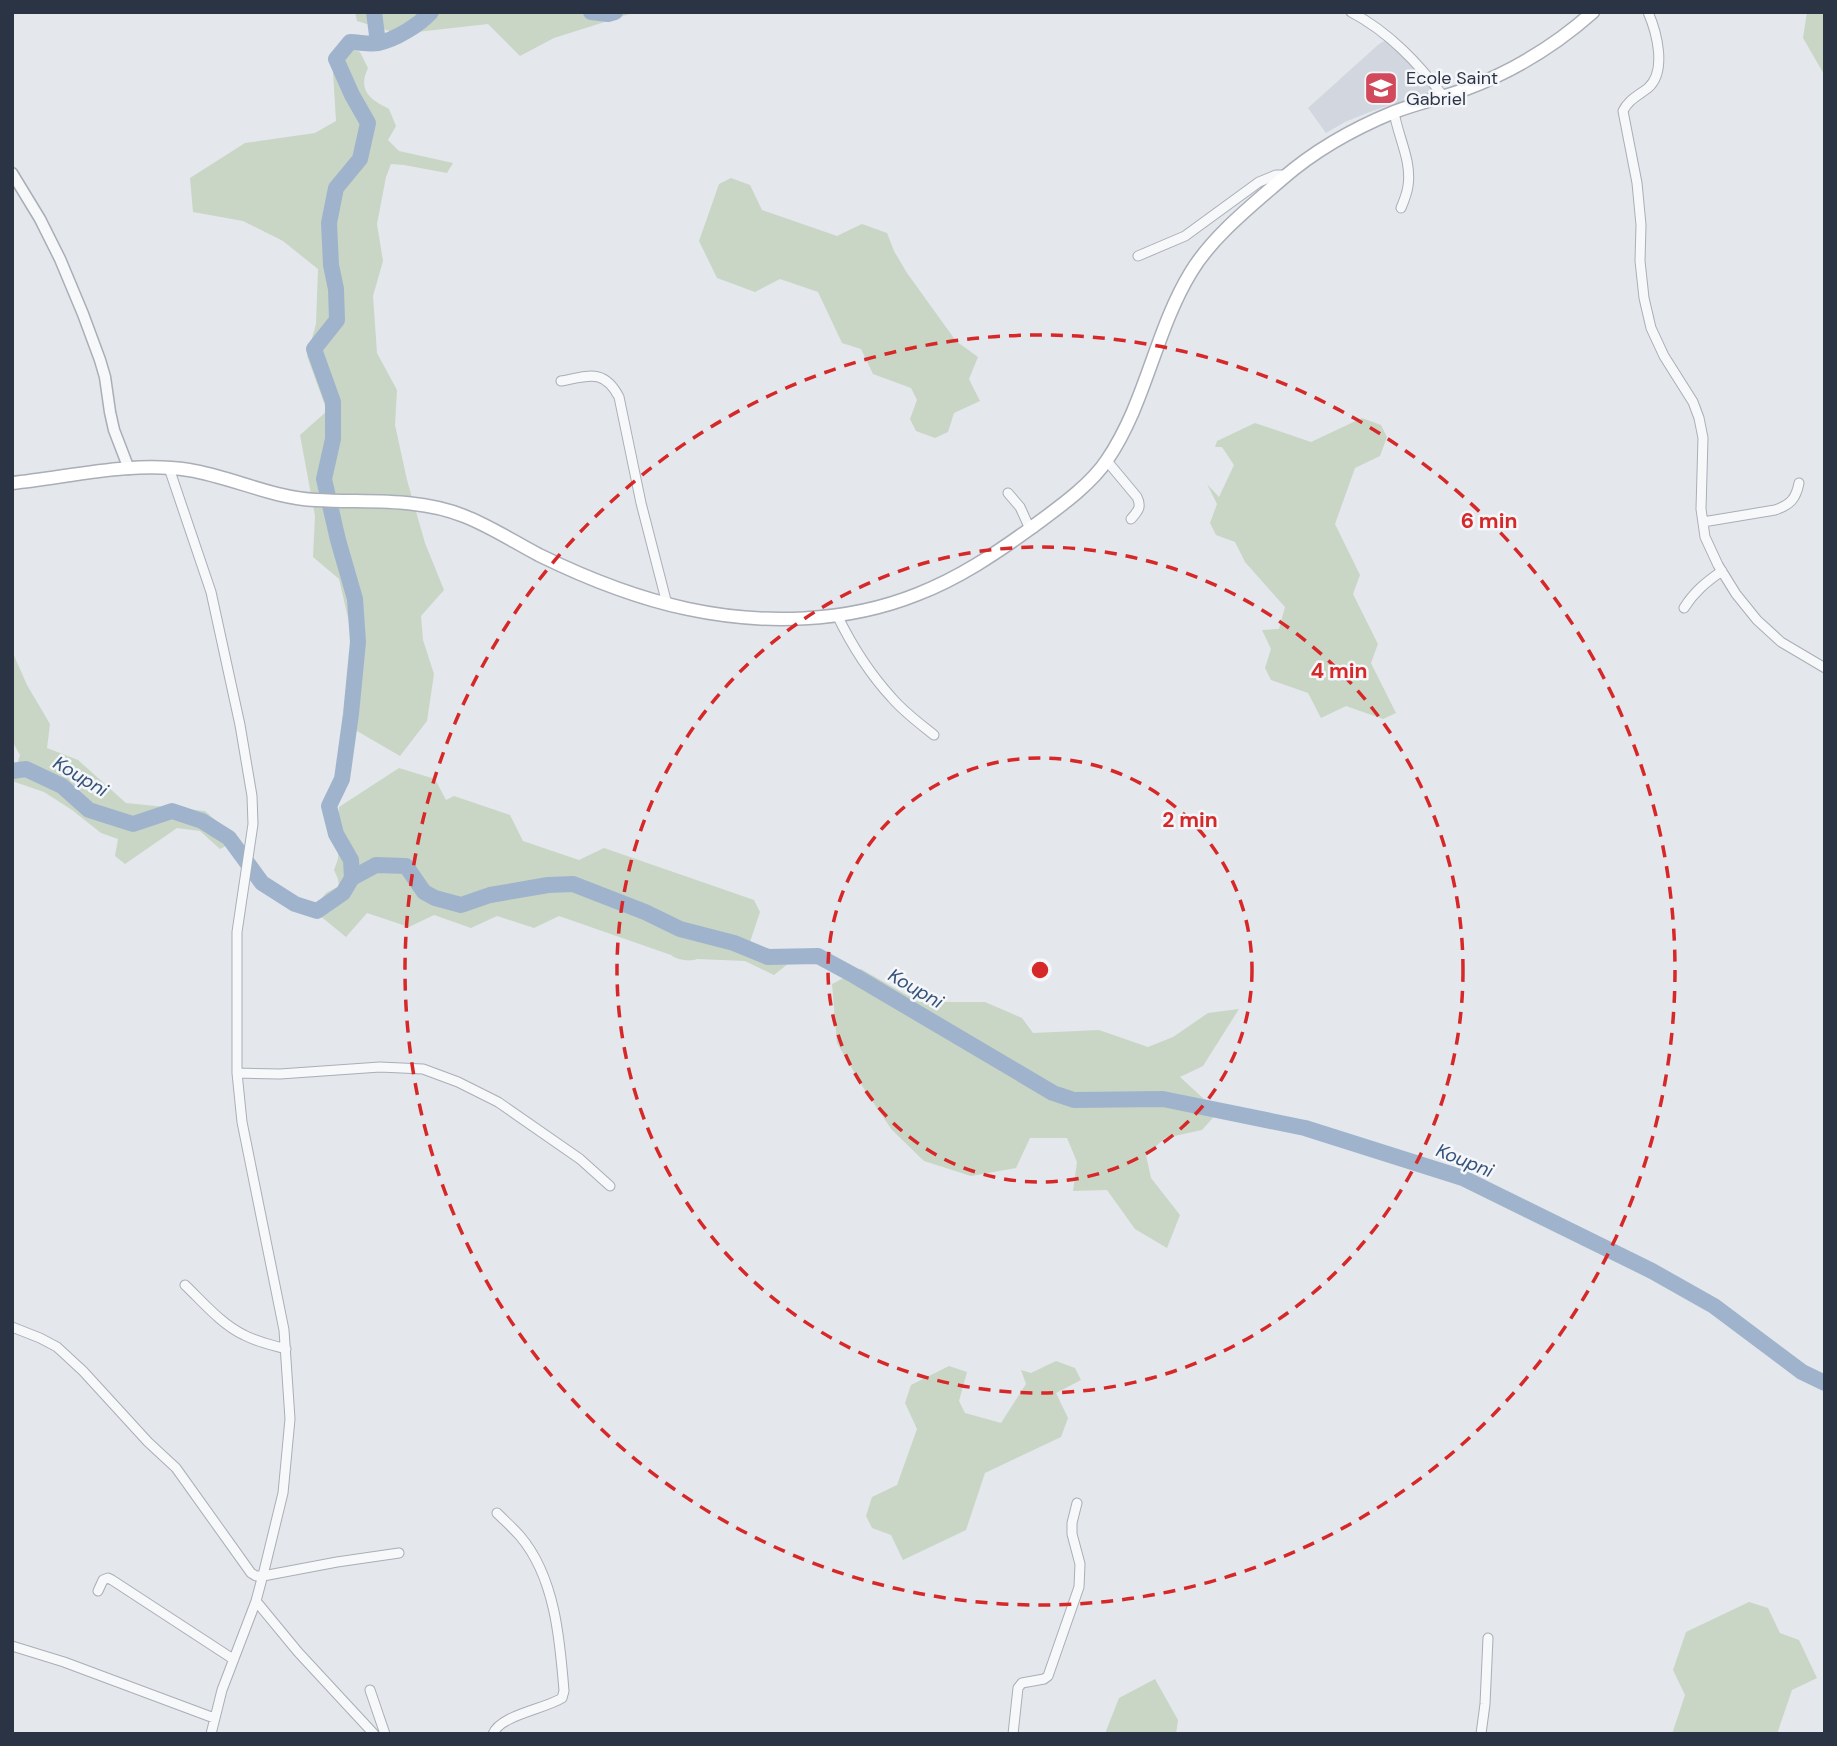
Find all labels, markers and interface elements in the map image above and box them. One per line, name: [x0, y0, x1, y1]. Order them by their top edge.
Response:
place label: Ecole Saint Gabriel: [1406, 66, 1498, 111]
school or university icon: Ecole Saint Gabriel: [1362, 69, 1400, 107]
text: 6 min: [1461, 507, 1517, 535]
text: 4 min: [1310, 657, 1368, 685]
water label: Koupni: [49, 750, 113, 803]
text: 2 min: [1162, 806, 1218, 834]
centre of rings: [1028, 958, 1052, 982]
water label: Koupni: [884, 963, 948, 1014]
water label: Koupni: [1432, 1138, 1498, 1183]

